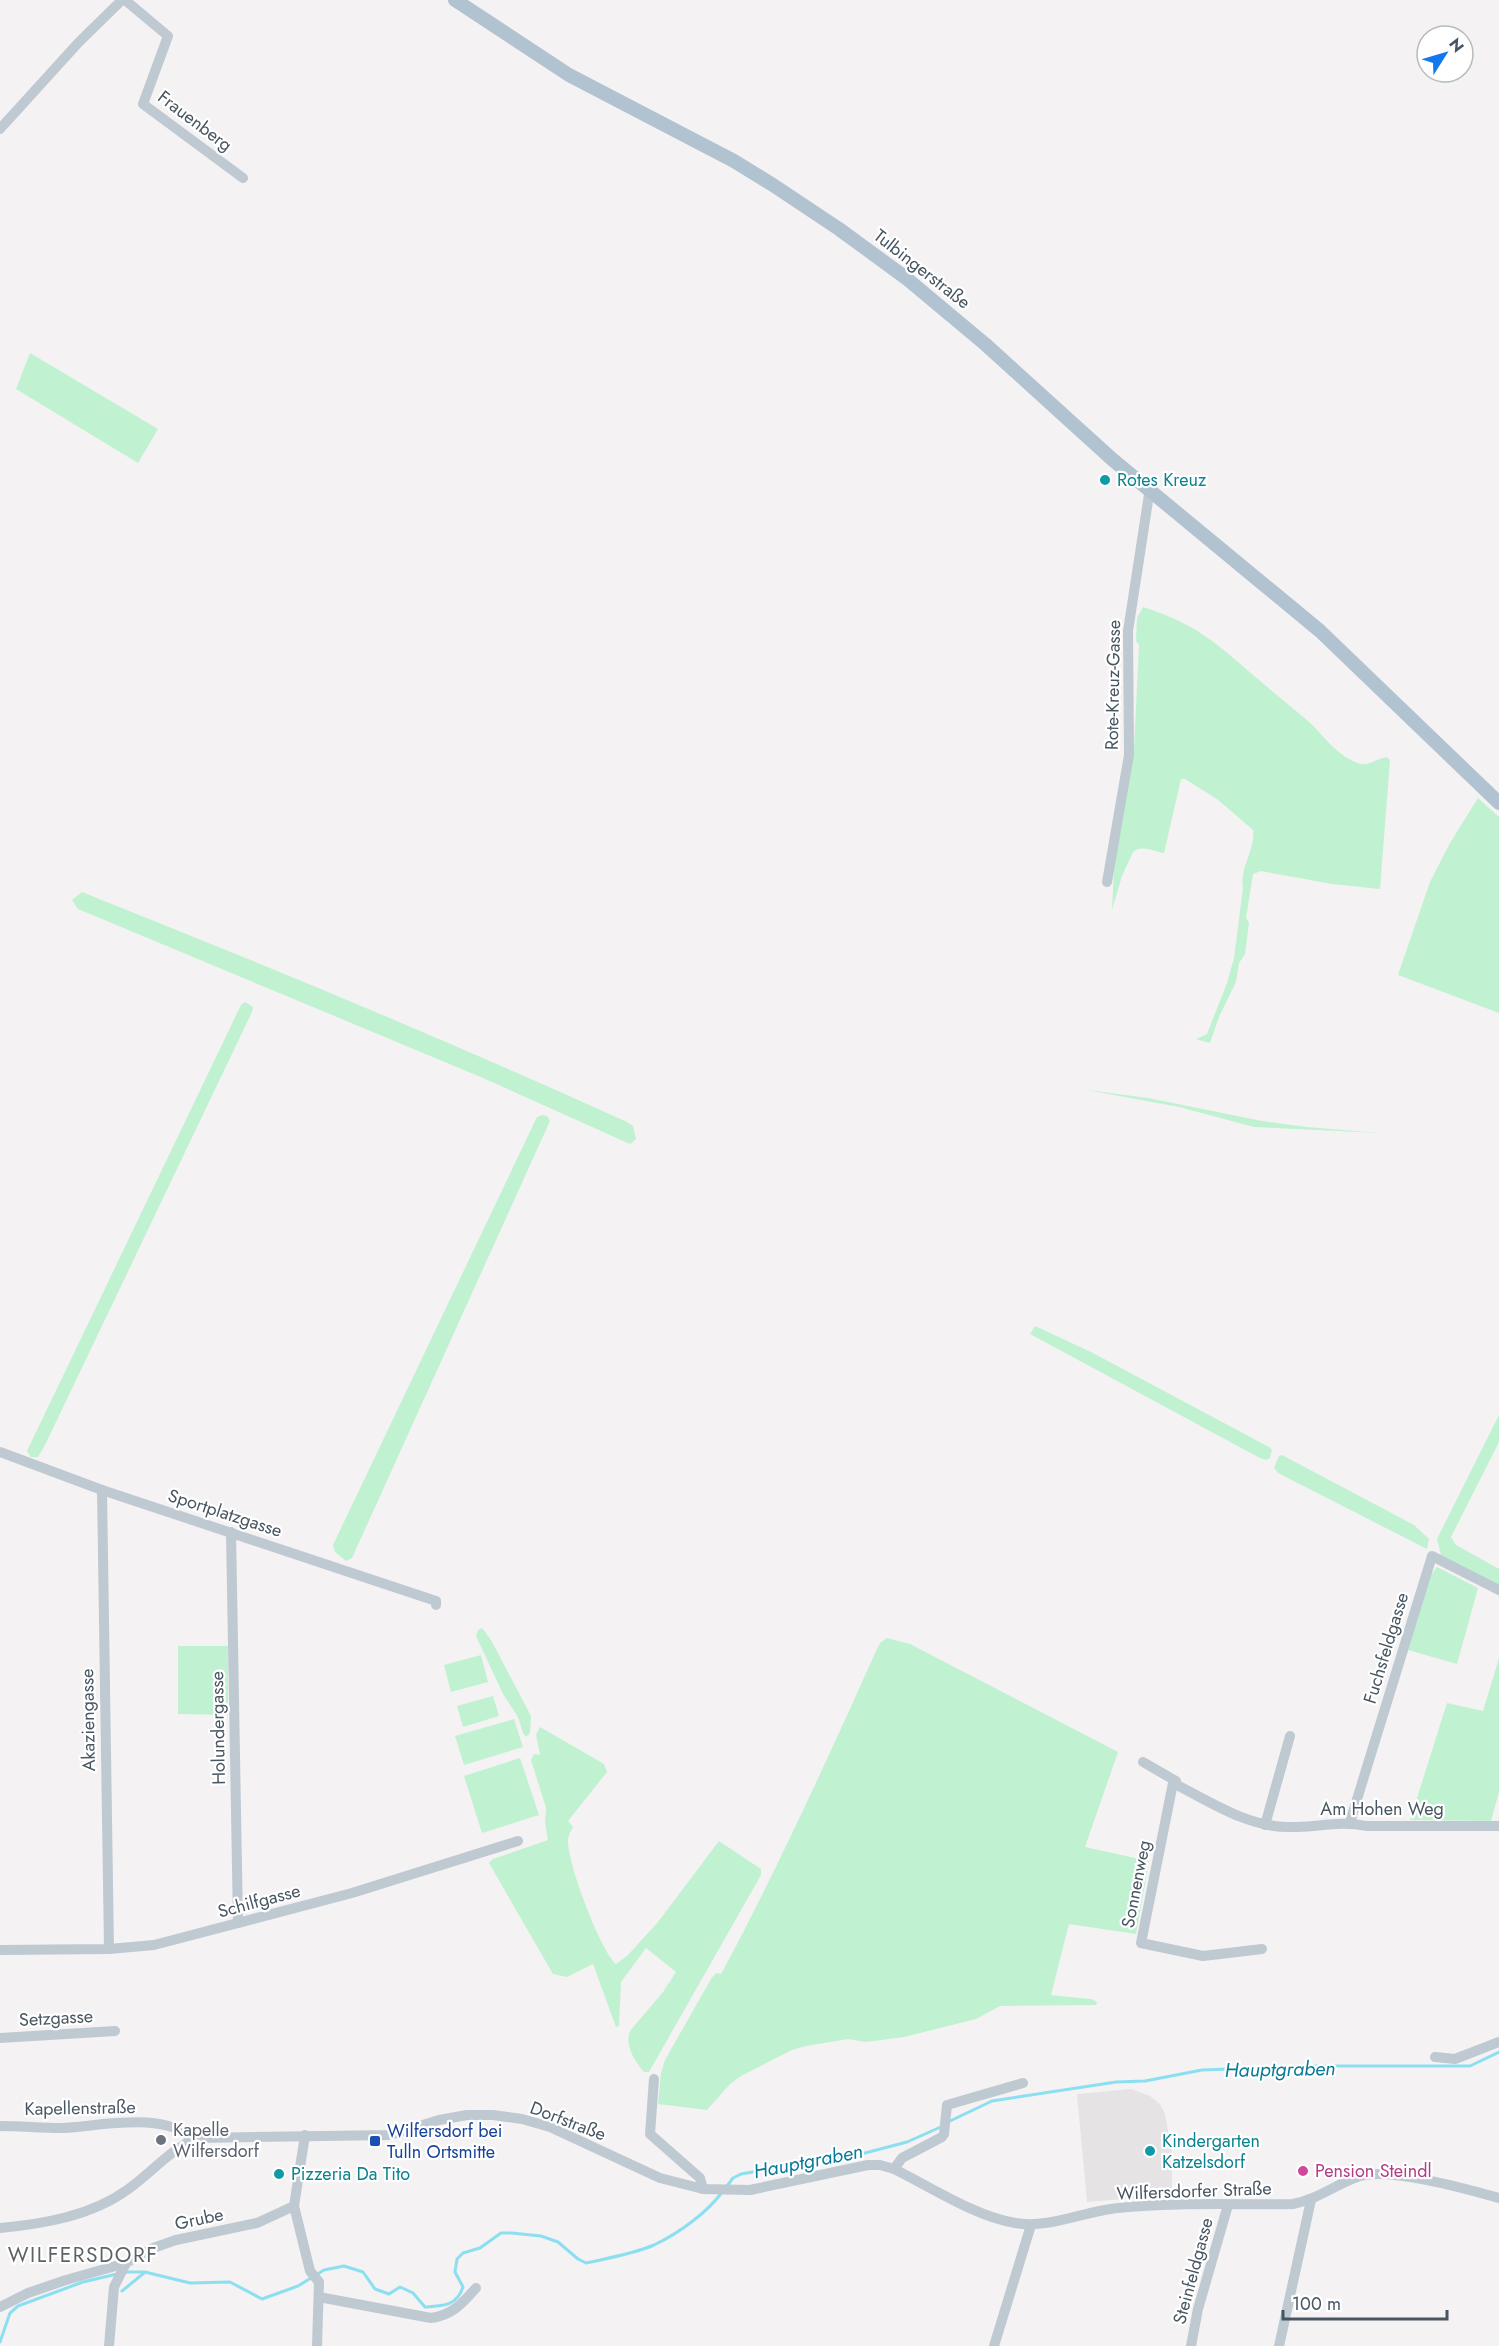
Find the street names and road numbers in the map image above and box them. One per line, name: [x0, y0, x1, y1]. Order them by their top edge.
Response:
street label: Frauenberg: [152, 84, 238, 158]
street label: Tulbingerstraße: [868, 223, 976, 315]
street label: Rote-Kreuz-Gasse: [1099, 620, 1127, 750]
street label: Sportplatzgasse: [165, 1482, 285, 1544]
street label: Fuchsfeldgasse: [1357, 1589, 1415, 1707]
street label: Akaziengasse: [74, 1668, 102, 1772]
street label: Holundergasse: [204, 1671, 232, 1785]
street label: Am Hohen Weg: [1320, 1796, 1444, 1822]
street label: Sonnenweg: [1115, 1838, 1157, 1930]
street label: Schilfgasse: [215, 1877, 303, 1925]
street label: Setzgasse: [18, 2003, 94, 2033]
street label: Kapellenstraße: [24, 2094, 136, 2122]
street label: Dorfstraße: [526, 2095, 610, 2147]
street label: Wilfersdorfer Straße: [1116, 2175, 1272, 2207]
street label: Grube: [172, 2201, 226, 2237]
street label: Steinfeldgasse: [1166, 2215, 1220, 2327]

